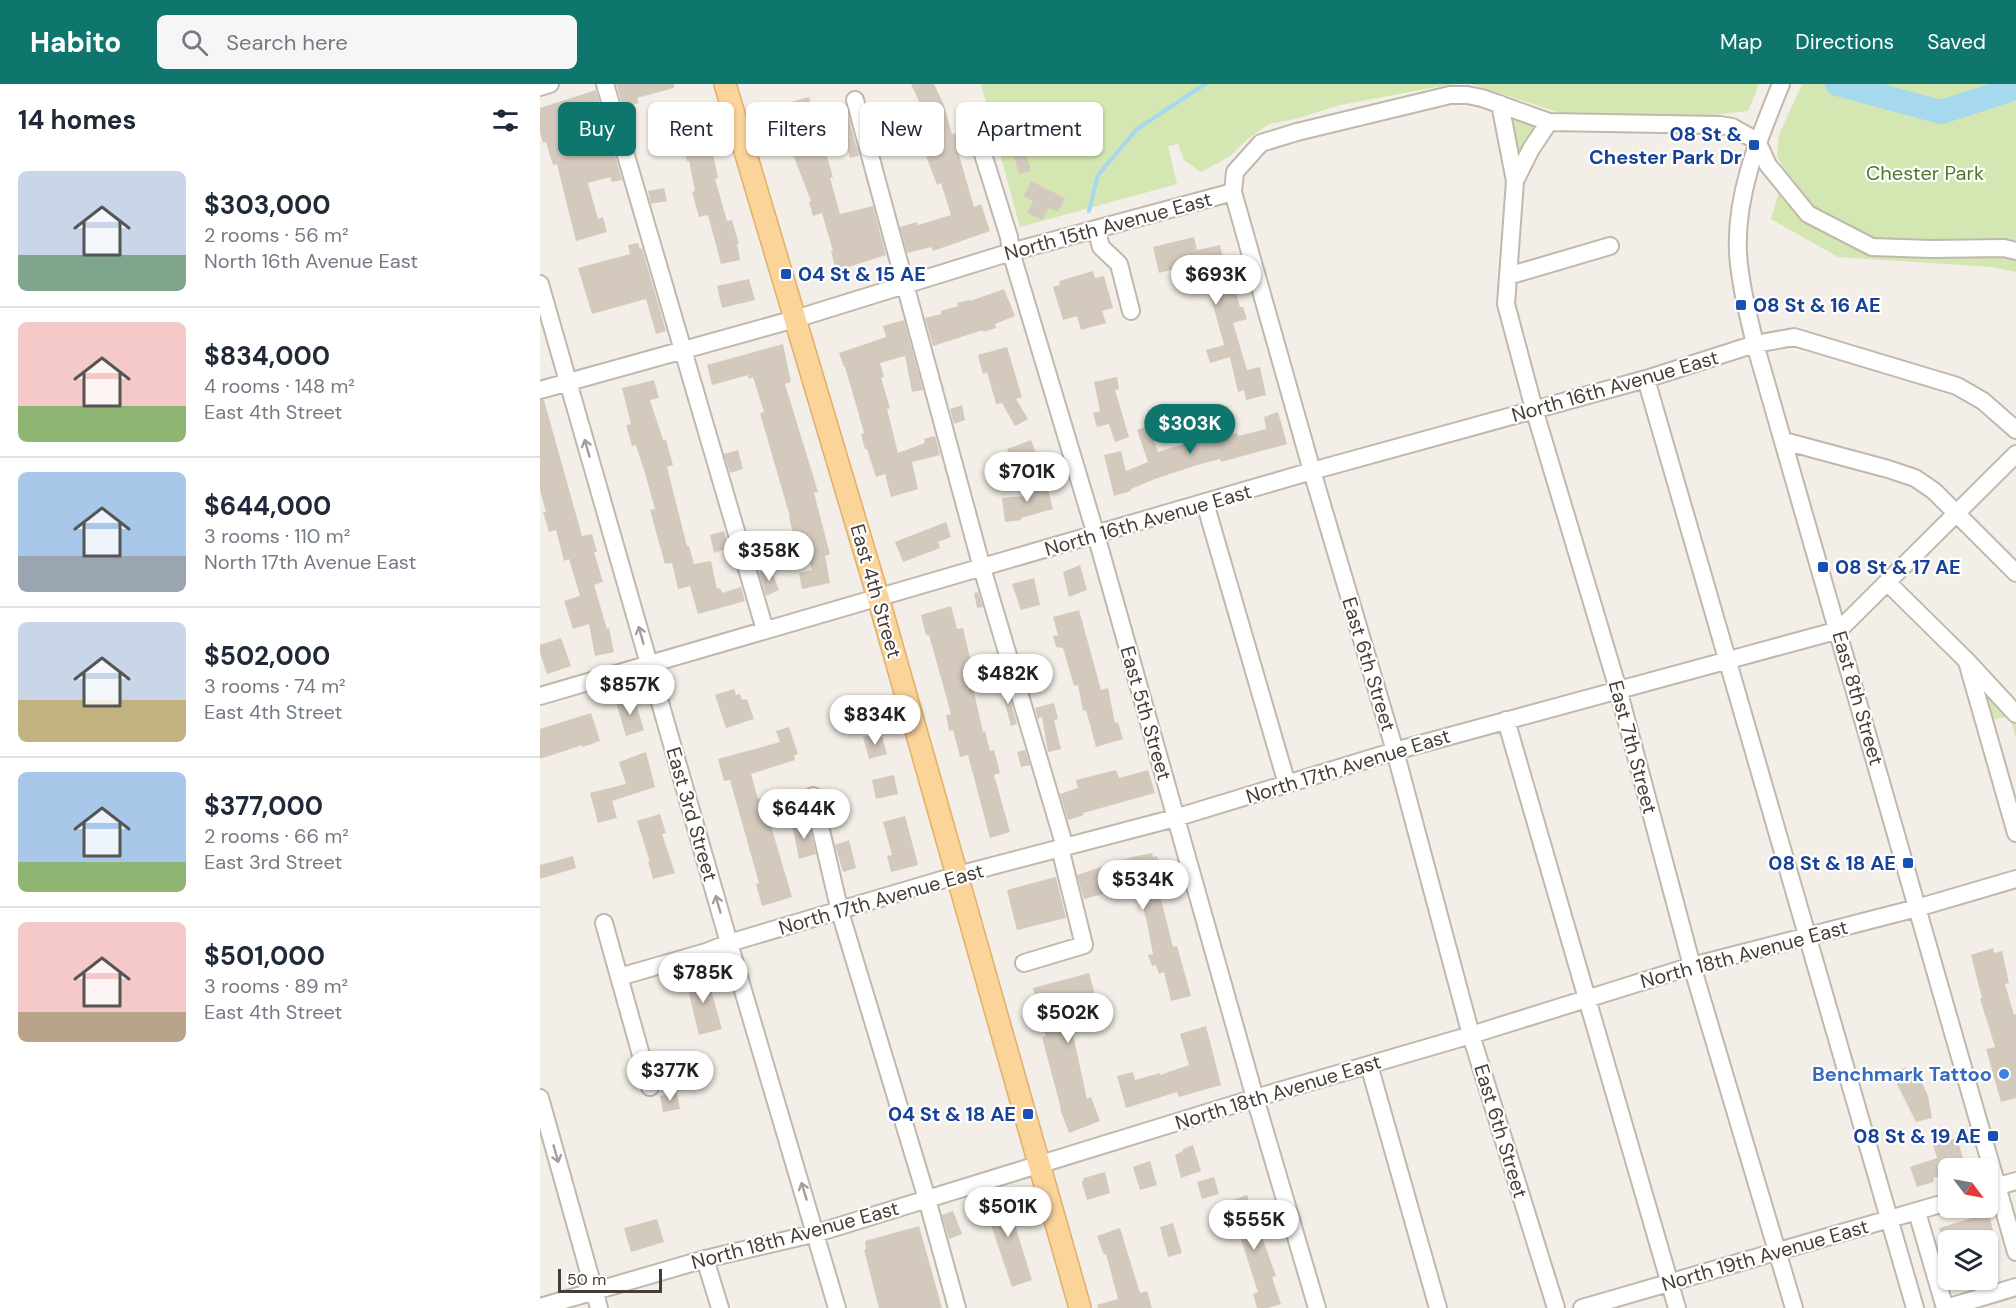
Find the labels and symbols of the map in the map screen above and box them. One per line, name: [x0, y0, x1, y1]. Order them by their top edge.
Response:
place label: 08 St & Chester Park Dr: [1589, 121, 1742, 170]
marker: 08 St & Chester Park Dr: [1747, 138, 1761, 152]
park label: Chester Park: [1866, 160, 1984, 186]
street label: North 15th Avenue East: [1001, 186, 1215, 266]
pin: $693K: [1174, 255, 1258, 306]
place label: 04 St & 15 AE: [798, 261, 926, 287]
marker: 04 St & 15 AE: [779, 267, 793, 281]
place label: 08 St & 16 AE: [1753, 292, 1881, 318]
marker: 08 St & 16 AE: [1734, 298, 1748, 312]
street label: North 16th Avenue East: [1509, 344, 1722, 428]
pin: $303K: [1148, 404, 1232, 455]
one-way arrow: [581, 439, 592, 458]
pin: $701K: [985, 452, 1069, 503]
street label: North 16th Avenue East: [1042, 478, 1255, 562]
street label: East 4th Street: [844, 521, 908, 661]
pin: $358K: [727, 531, 811, 582]
place label: 08 St & 17 AE: [1835, 554, 1961, 580]
marker: 08 St & 17 AE: [1816, 560, 1830, 574]
street label: East 6th Street: [1336, 594, 1402, 734]
one-way arrow: [635, 626, 646, 645]
street label: East 8th Street: [1826, 628, 1890, 768]
street label: East 5th Street: [1114, 643, 1178, 783]
pin: $482K: [966, 654, 1050, 705]
pin: $857K: [588, 665, 672, 716]
street label: East 7th Street: [1603, 677, 1663, 817]
pin: $834K: [833, 695, 917, 746]
street label: North 17th Avenue East: [1243, 722, 1453, 809]
street label: East 3rd Street: [660, 744, 724, 884]
pin: $644K: [762, 789, 846, 840]
place label: 08 St & 18 AE: [1768, 850, 1896, 876]
marker: 08 St & 18 AE: [1901, 856, 1915, 870]
street label: North 17th Avenue East: [775, 857, 987, 941]
pin: $534K: [1101, 860, 1185, 911]
one-way arrow: [712, 895, 723, 914]
street label: North 18th Avenue East: [1637, 914, 1851, 994]
pin: $785K: [661, 953, 745, 1004]
pin: $502K: [1026, 993, 1110, 1044]
street label: North 18th Avenue East: [1172, 1048, 1384, 1136]
pin: $377K: [628, 1051, 712, 1102]
street label: East 6th Street: [1468, 1061, 1534, 1201]
place label: Benchmark Tattoo: [1812, 1061, 1992, 1087]
marker: Benchmark Tattoo: [1997, 1067, 2011, 1081]
place label: 04 St & 18 AE: [888, 1101, 1016, 1127]
marker: 04 St & 18 AE: [1021, 1107, 1035, 1121]
place label: 08 St & 19 AE: [1853, 1123, 1981, 1149]
marker: 08 St & 19 AE: [1986, 1129, 2000, 1143]
one-way arrow: [551, 1144, 562, 1163]
north arrow: [1938, 1158, 1998, 1218]
one-way arrow: [798, 1182, 809, 1201]
pin: $501K: [966, 1187, 1050, 1238]
street label: North 18th Avenue East: [688, 1195, 902, 1275]
pin: $555K: [1212, 1200, 1296, 1251]
street label: North 19th Avenue East: [1659, 1213, 1872, 1297]
scale bar: [558, 1266, 662, 1294]

